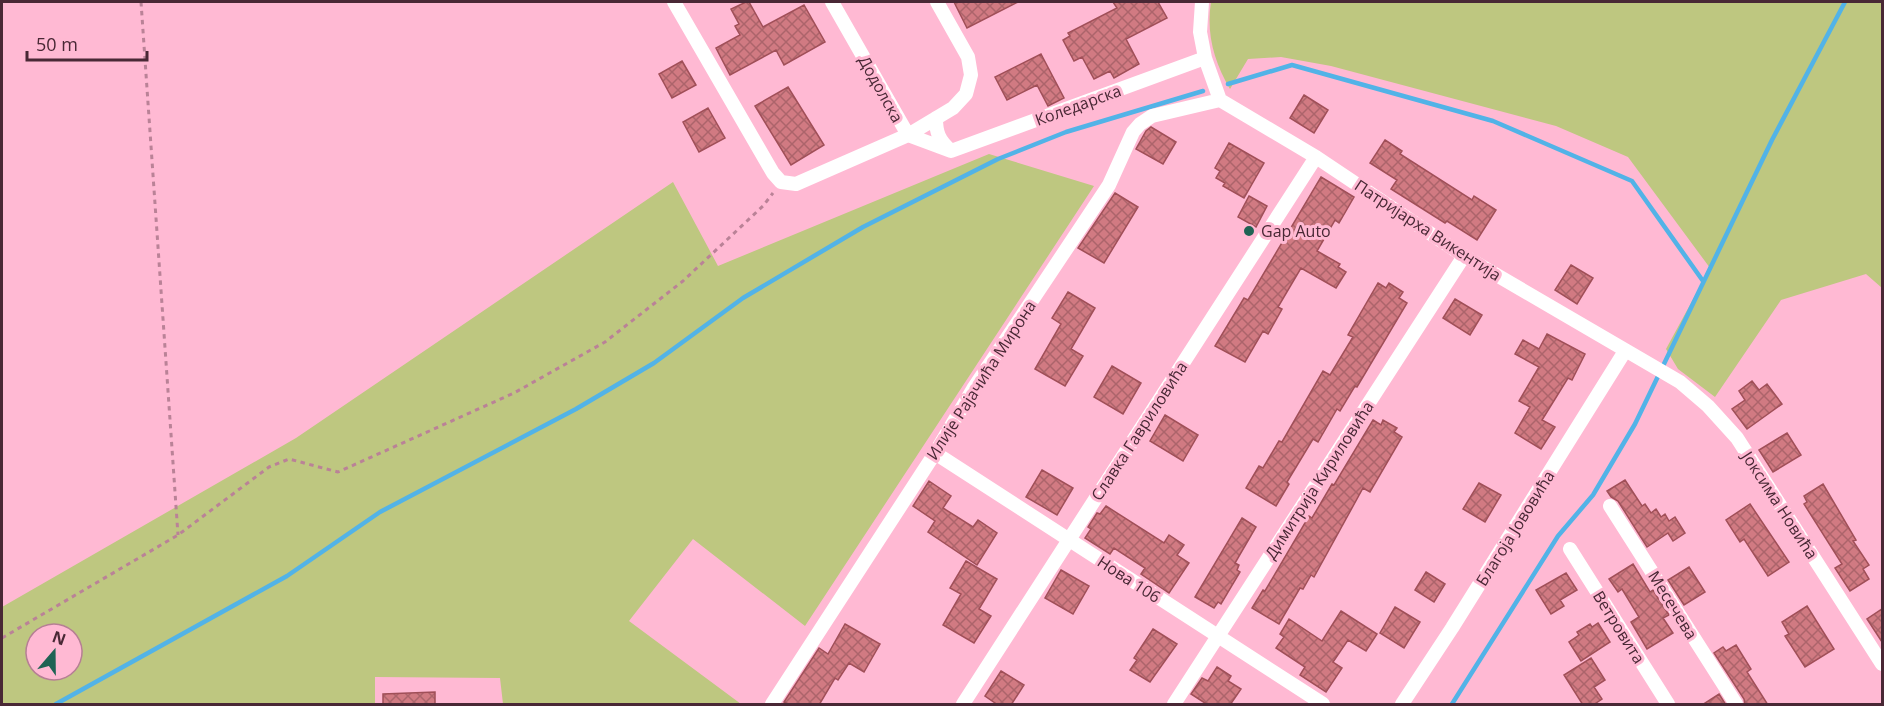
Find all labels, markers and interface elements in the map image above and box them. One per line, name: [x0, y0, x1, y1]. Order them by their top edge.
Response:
scale bar: [27, 24, 147, 62]
text: 50 m: [36, 32, 78, 56]
street label: Додолска: [854, 52, 908, 126]
street label: Коледарска: [1032, 79, 1124, 131]
street label: Патријарха Викентија: [1350, 174, 1506, 286]
place label: Gap Auto: [1261, 220, 1331, 242]
marker: Gap Auto: [1242, 224, 1256, 238]
street label: Илије Рајачића Мирона: [921, 296, 1041, 464]
street label: Славка Гавриловића: [1086, 357, 1192, 505]
street label: Димитрија Кириловића: [1260, 397, 1378, 563]
street label: Јоксима Новића: [1736, 445, 1823, 563]
street label: Благоја Јововића: [1471, 466, 1559, 590]
street label: Нова 106: [1093, 550, 1165, 608]
street label: Месечева: [1643, 567, 1703, 643]
street label: Ветровита: [1588, 586, 1650, 668]
north arrow: [24, 622, 84, 682]
text: N: [49, 625, 69, 650]

